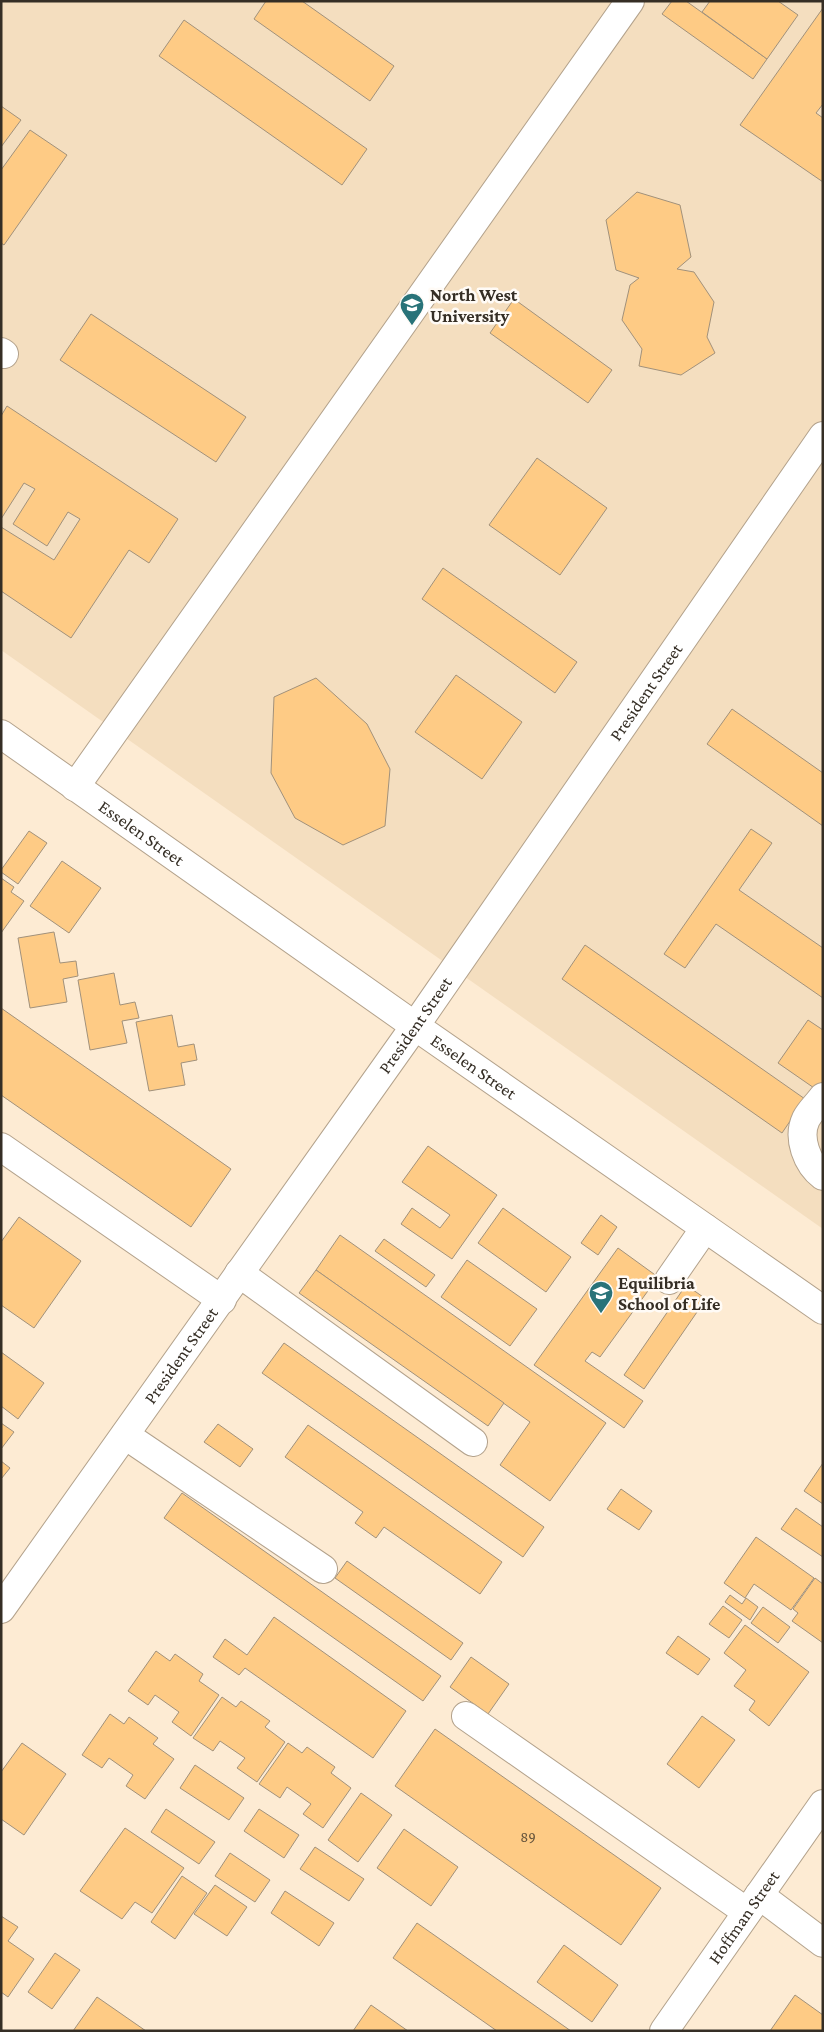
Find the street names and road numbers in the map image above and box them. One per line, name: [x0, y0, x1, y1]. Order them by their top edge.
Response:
street label: President Street: [605, 639, 687, 744]
street label: Esselen Street: [95, 796, 189, 871]
street label: President Street: [375, 972, 457, 1077]
street label: Esselen Street: [427, 1030, 521, 1104]
street label: President Street: [140, 1303, 223, 1407]
street label: Hoffman Street: [704, 1866, 784, 1968]

